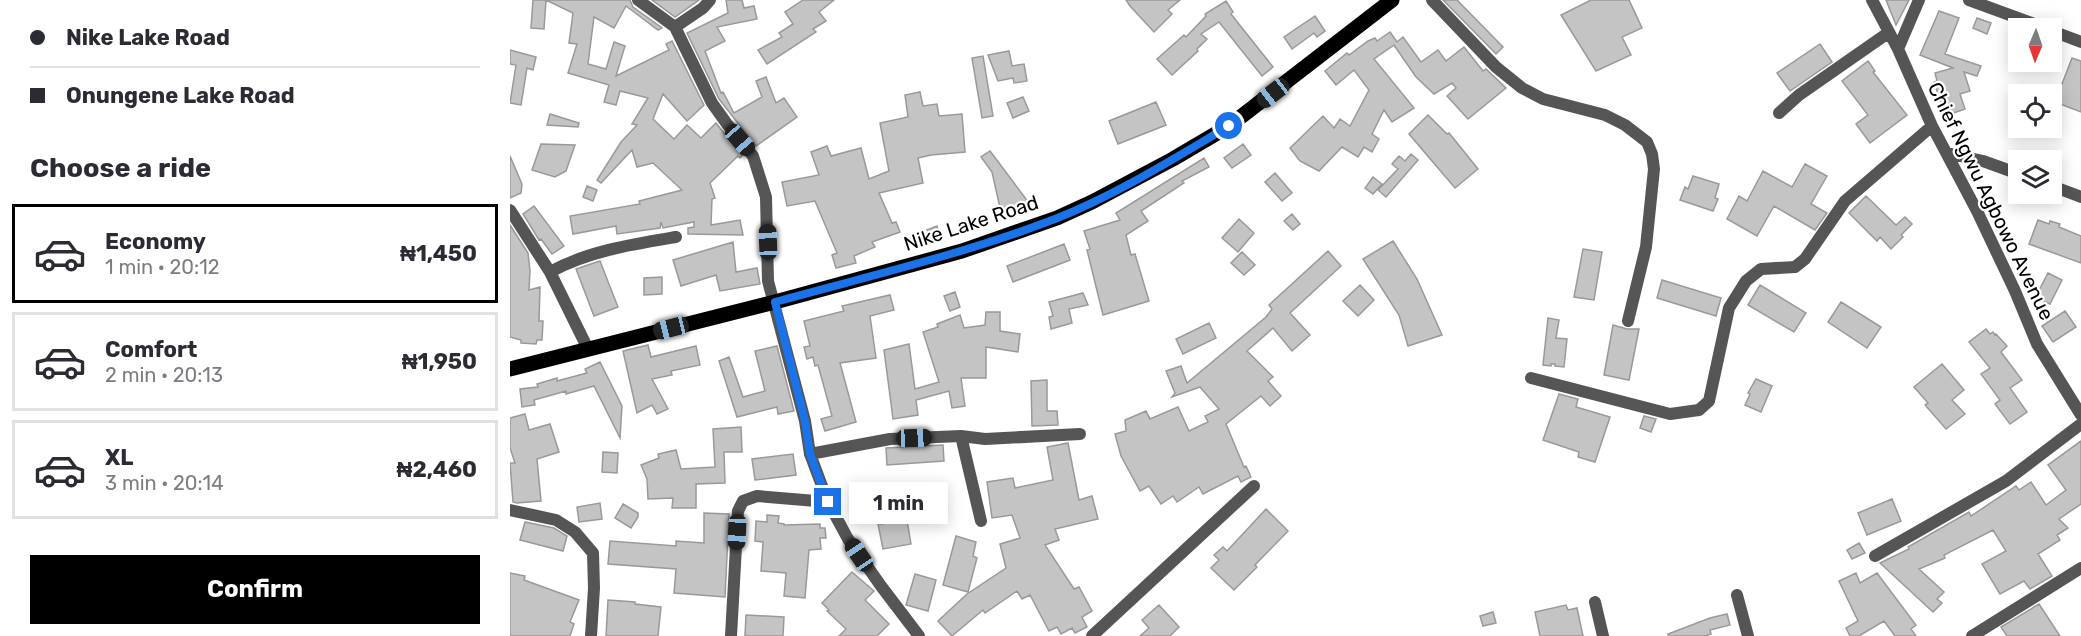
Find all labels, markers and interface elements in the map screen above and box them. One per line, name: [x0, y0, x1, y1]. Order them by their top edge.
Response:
north arrow: [2008, 18, 2062, 72]
map controls: [2008, 18, 2062, 204]
text: Nike Lake Road: [66, 24, 230, 51]
car: [1253, 75, 1293, 111]
street label: Chief Ngwu Agbowo Avenue: [1923, 78, 2059, 324]
text: Onungene Lake Road: [66, 82, 295, 109]
button: locate: [2008, 84, 2062, 138]
route start: [1215, 112, 1242, 139]
car: [721, 121, 759, 159]
button: layers: [2008, 150, 2062, 204]
text: Choose a ride: [30, 152, 211, 184]
street label: Nike Lake Road: [901, 190, 1041, 256]
car: [758, 224, 778, 260]
icon: car: [33, 227, 87, 281]
text: Economy: [105, 228, 206, 255]
text: ₦1,450: [400, 240, 477, 267]
text: 1 min · 20:12: [105, 255, 219, 279]
car: [651, 315, 691, 341]
icon: car: [33, 335, 87, 389]
text: Comfort: [105, 336, 197, 363]
text: ₦1,950: [402, 348, 477, 375]
text: 2 min · 20:13: [105, 363, 223, 387]
car: [896, 428, 932, 448]
icon: car: [33, 443, 87, 497]
text: XL: [105, 444, 133, 471]
text: ₦2,460: [397, 456, 477, 483]
text: 3 min · 20:14: [105, 471, 224, 495]
callout: 1 min: [849, 481, 948, 523]
route end: [814, 488, 841, 515]
text: 1 min: [873, 491, 924, 515]
car: [727, 514, 747, 550]
car: [841, 535, 877, 575]
button: Confirm: [30, 555, 480, 624]

